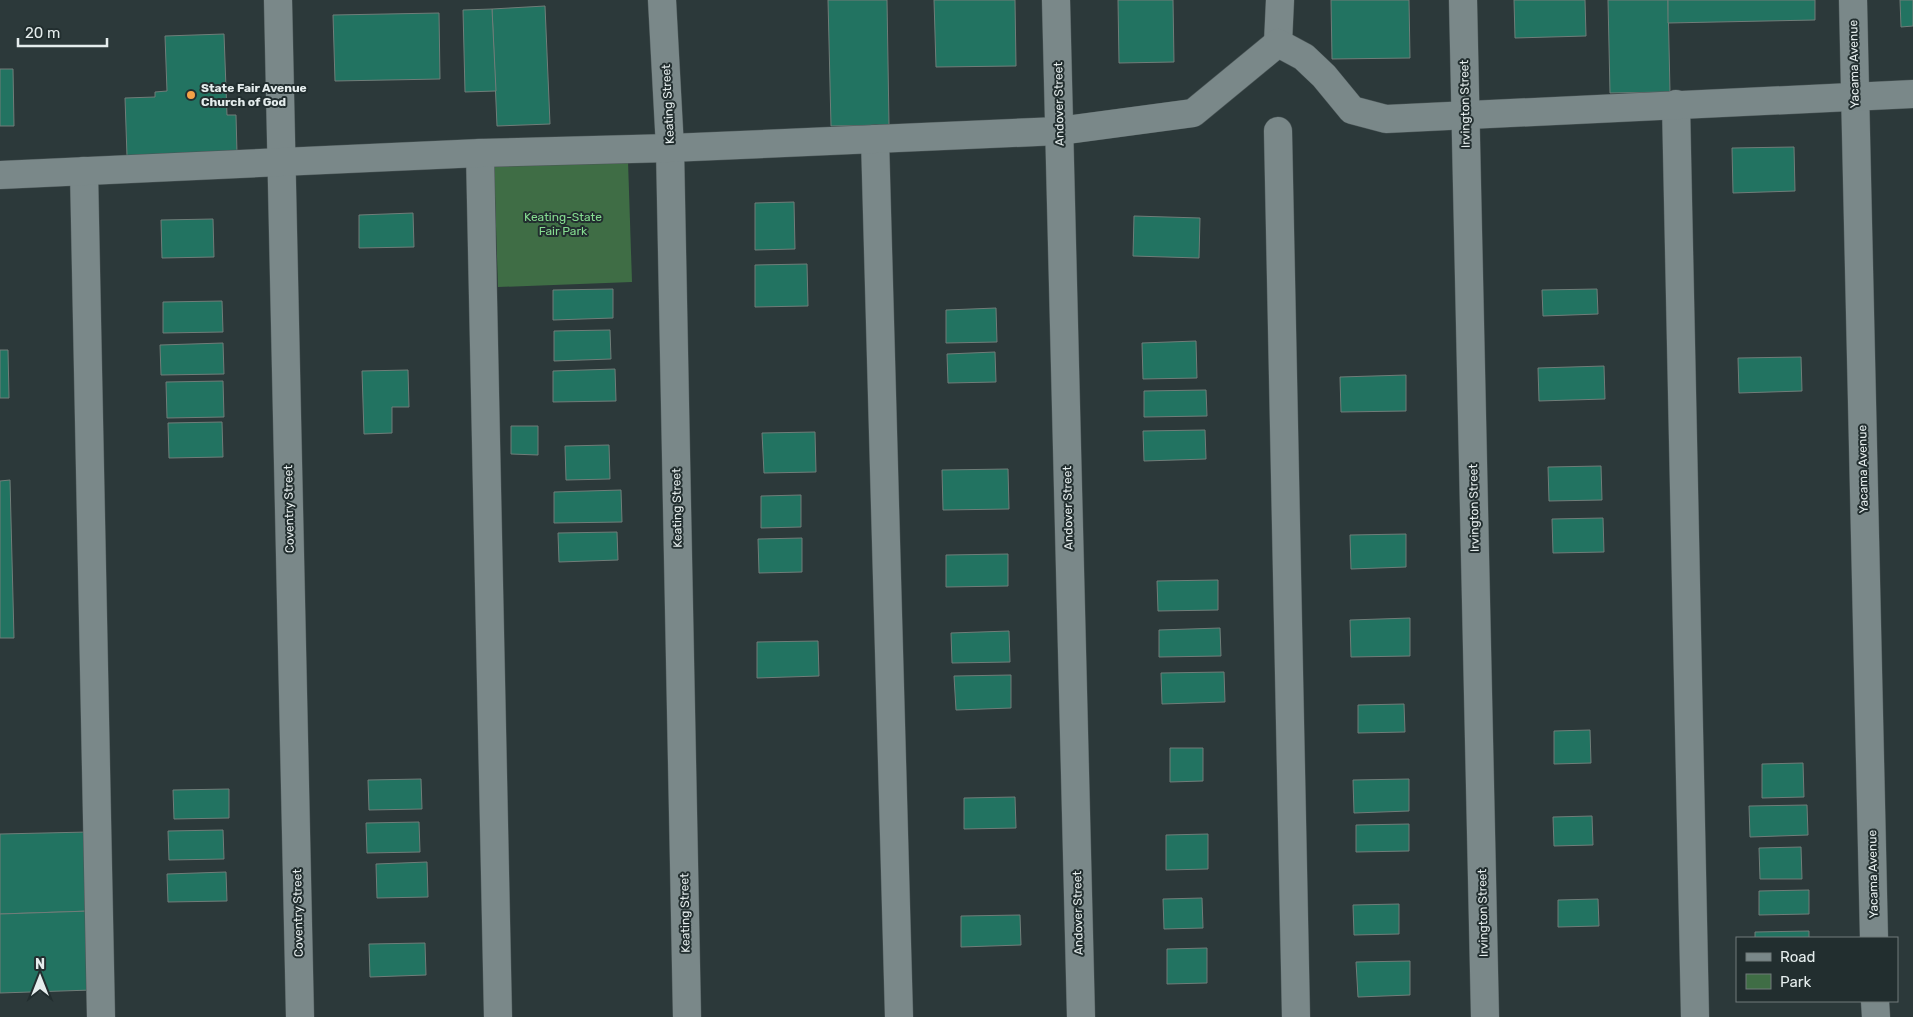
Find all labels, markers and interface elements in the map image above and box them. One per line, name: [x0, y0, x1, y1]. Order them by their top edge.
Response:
scale bar: [18, 15, 106, 47]
street label: Yacama Avenue: [1846, 19, 1862, 108]
text: 20 m: [25, 24, 60, 42]
street label: Irvington Street: [1457, 59, 1473, 148]
street label: Andover Street: [1051, 61, 1067, 146]
street label: Keating Street: [659, 63, 677, 144]
place label: State Fair Avenue Church of God: [201, 81, 307, 109]
marker: State Fair Avenue Church of God: [185, 89, 197, 101]
park label: Keating-State Fair Park: [524, 210, 602, 238]
street label: Yacama Avenue: [1855, 424, 1871, 513]
street label: Irvington Street: [1466, 463, 1482, 552]
street label: Coventry Street: [281, 464, 297, 553]
street label: Andover Street: [1060, 465, 1076, 550]
street label: Keating Street: [669, 468, 685, 548]
street label: Yacama Avenue: [1865, 829, 1881, 918]
street label: Coventry Street: [290, 868, 306, 957]
street label: Irvington Street: [1475, 868, 1491, 957]
street label: Andover Street: [1070, 870, 1086, 955]
street label: Keating Street: [677, 873, 693, 953]
legend: [1736, 937, 1898, 1002]
text: Road: [1780, 948, 1816, 966]
north arrow: [15, 952, 65, 1002]
text: N: [35, 956, 45, 973]
text: Park: [1780, 973, 1811, 991]

